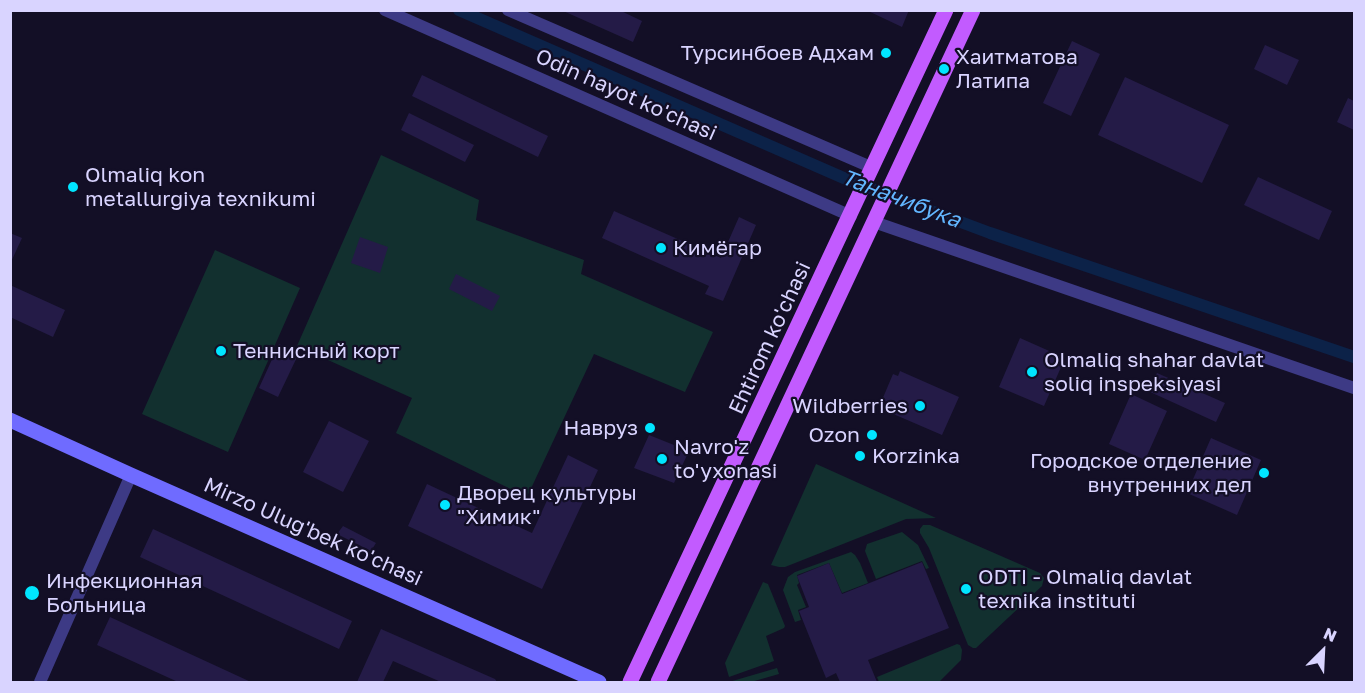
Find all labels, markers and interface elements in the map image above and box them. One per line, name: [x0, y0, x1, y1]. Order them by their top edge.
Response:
place label: Турсинбоев Адхам: [681, 40, 874, 66]
street label: Odin hayot ko'chasi: [532, 44, 720, 146]
place label: Хаитматова Латипа: [956, 44, 1078, 94]
marker: Турсинбоев Адхам: [879, 46, 893, 60]
marker: Хаитматова Латипа: [937, 62, 951, 76]
place label: Olmaliq kon metallurgiya texnikumi: [85, 162, 316, 212]
water label: Таначибука: [838, 164, 964, 234]
marker: Olmaliq kon metallurgiya texnikumi: [66, 180, 80, 194]
place label: Кимёгар: [673, 235, 762, 261]
marker: Кимёгар: [654, 241, 668, 255]
street label: Ehtirom ko'chasi: [724, 258, 816, 418]
place label: Теннисный корт: [233, 338, 400, 364]
marker: Теннисный корт: [214, 344, 228, 358]
place label: Olmaliq shahar davlat soliq inspeksiyasi: [1044, 347, 1264, 397]
marker: Olmaliq shahar davlat soliq inspeksiyasi: [1025, 365, 1039, 379]
place label: Wildberries: [792, 393, 908, 419]
marker: Wildberries: [913, 399, 927, 413]
place label: Навруз: [563, 415, 638, 441]
marker: Навруз: [643, 421, 657, 435]
place label: Ozon: [808, 422, 860, 448]
marker: Ozon: [865, 428, 879, 442]
place label: Navro'z to'yxonasi: [674, 434, 777, 484]
place label: Korzinka: [872, 443, 960, 469]
place label: Городское отделение внутренних дел: [1030, 448, 1252, 498]
marker: Korzinka: [853, 449, 867, 463]
marker: Navro'z to'yxonasi: [655, 452, 669, 466]
marker: Городское отделение внутренних дел: [1257, 466, 1271, 480]
street label: Mirzo Ulug'bek ko'chasi: [200, 472, 426, 592]
place label: Дворец культуры "Химик": [457, 480, 637, 530]
marker: Дворец культуры "Химик": [438, 498, 452, 512]
place label: ODTI - Olmaliq davlat texnika instituti: [978, 564, 1192, 614]
place label: Инфекционная Больница: [46, 568, 202, 618]
marker: ODTI - Olmaliq davlat texnika instituti: [959, 582, 973, 596]
marker: Инфекционная Больница: [23, 584, 41, 602]
north arrow: [1293, 621, 1353, 681]
text: N: [1321, 623, 1340, 646]

